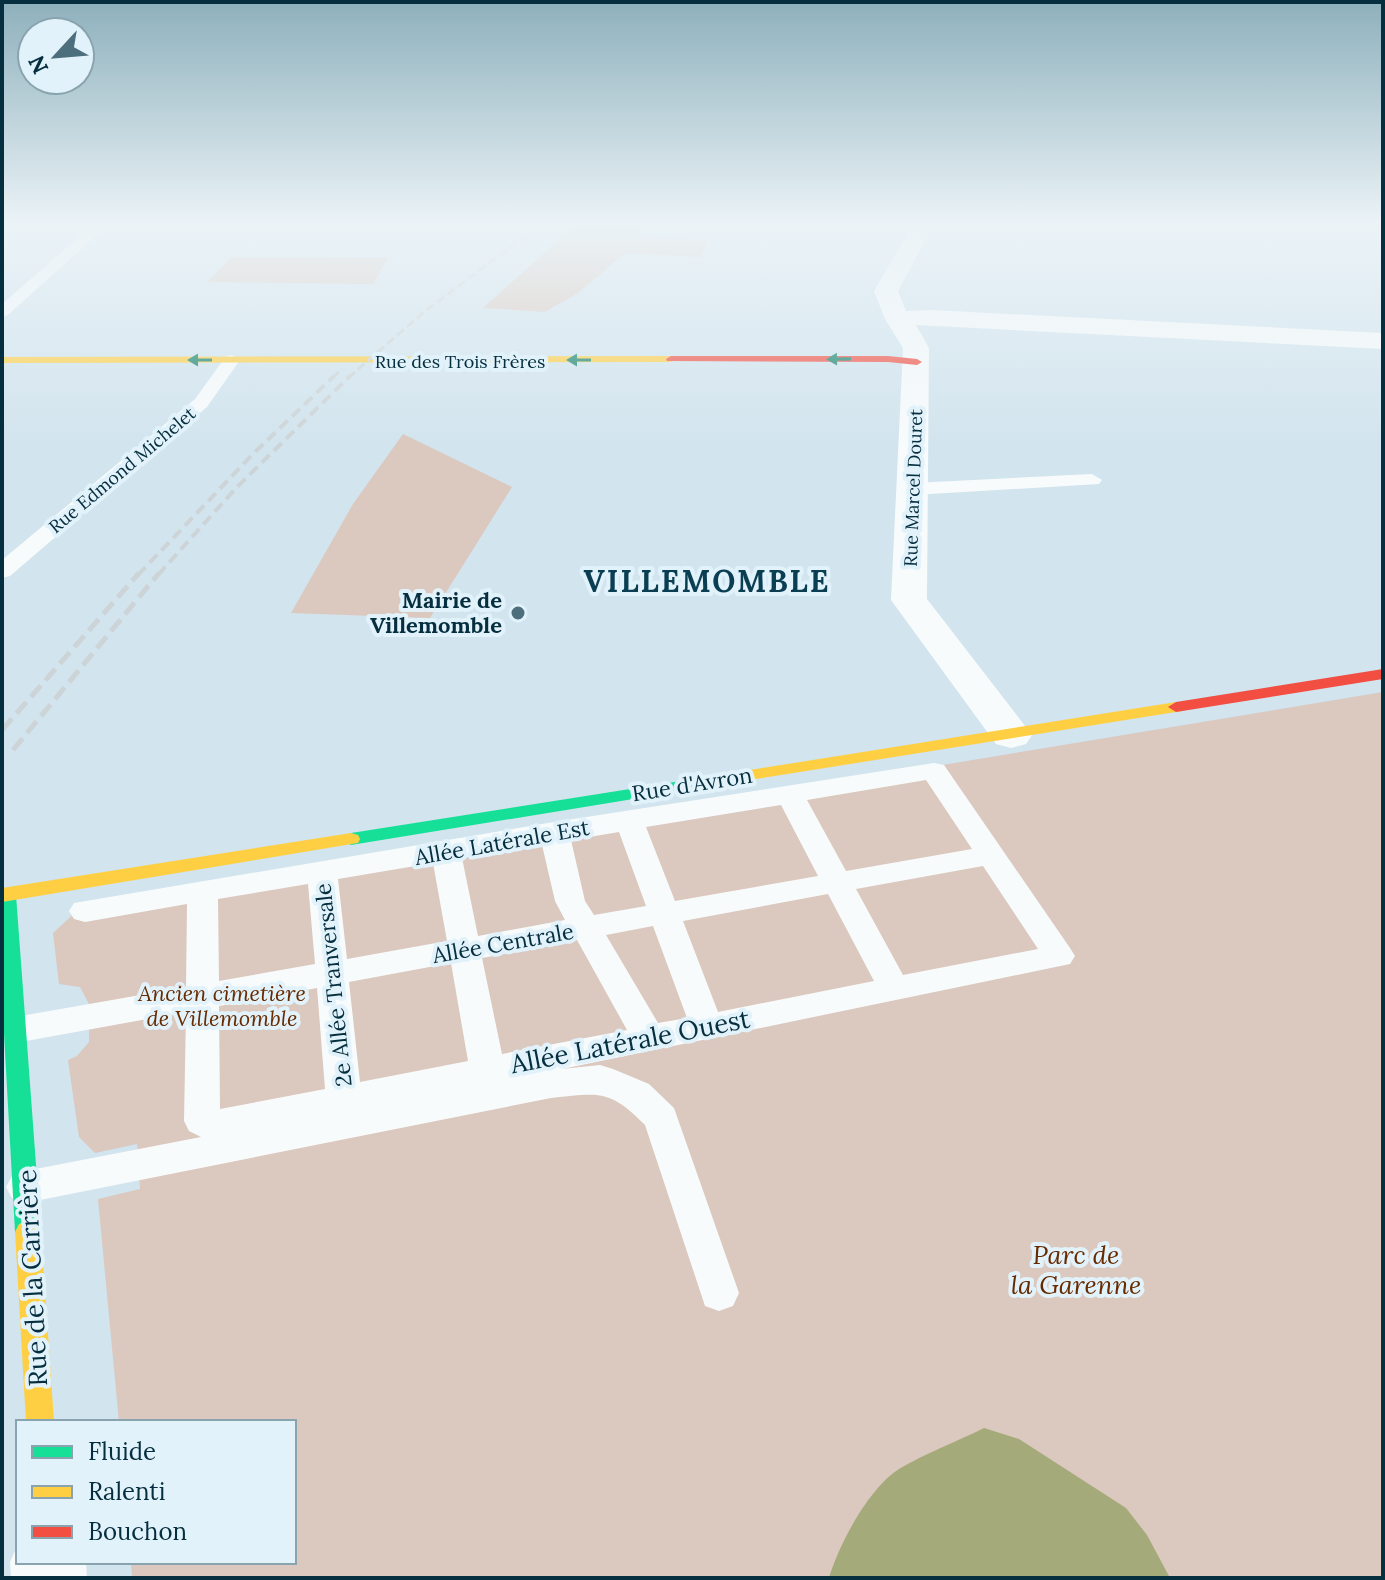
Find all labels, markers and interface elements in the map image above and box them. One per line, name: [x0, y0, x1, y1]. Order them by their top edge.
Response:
north arrow: [16, 16, 96, 96]
text: N: [22, 51, 54, 79]
street label: Rue des Trois Frères: [375, 350, 545, 373]
one-way arrow: [826, 353, 851, 365]
one-way arrow: [187, 354, 212, 366]
one-way arrow: [566, 354, 591, 366]
street label: Rue Edmond Michelet: [44, 402, 200, 538]
street label: Rue Marcel Douret: [899, 409, 927, 567]
district label: VILLEMOMBLE: [584, 562, 830, 600]
place label: Mairie de Villemomble: [370, 586, 502, 639]
marker: Mairie de Villemomble: [509, 604, 527, 622]
street label: Rue d'Avron: [630, 761, 754, 807]
street label: Allée Latérale Est: [411, 813, 592, 871]
street label: 2e Allée Tranversale: [308, 882, 358, 1088]
street label: Allée Centrale: [429, 917, 576, 969]
park label: Ancien cimetière de Villemomble: [137, 979, 306, 1032]
street label: Allée Latérale Ouest: [507, 1002, 752, 1081]
street label: Rue de la Carrière: [10, 1169, 54, 1387]
park label: Parc de la Garenne: [1011, 1238, 1141, 1301]
legend: [16, 1420, 296, 1564]
text: Fluide: [88, 1436, 156, 1467]
text: Ralenti: [88, 1476, 165, 1507]
text: Bouchon: [88, 1516, 187, 1547]

